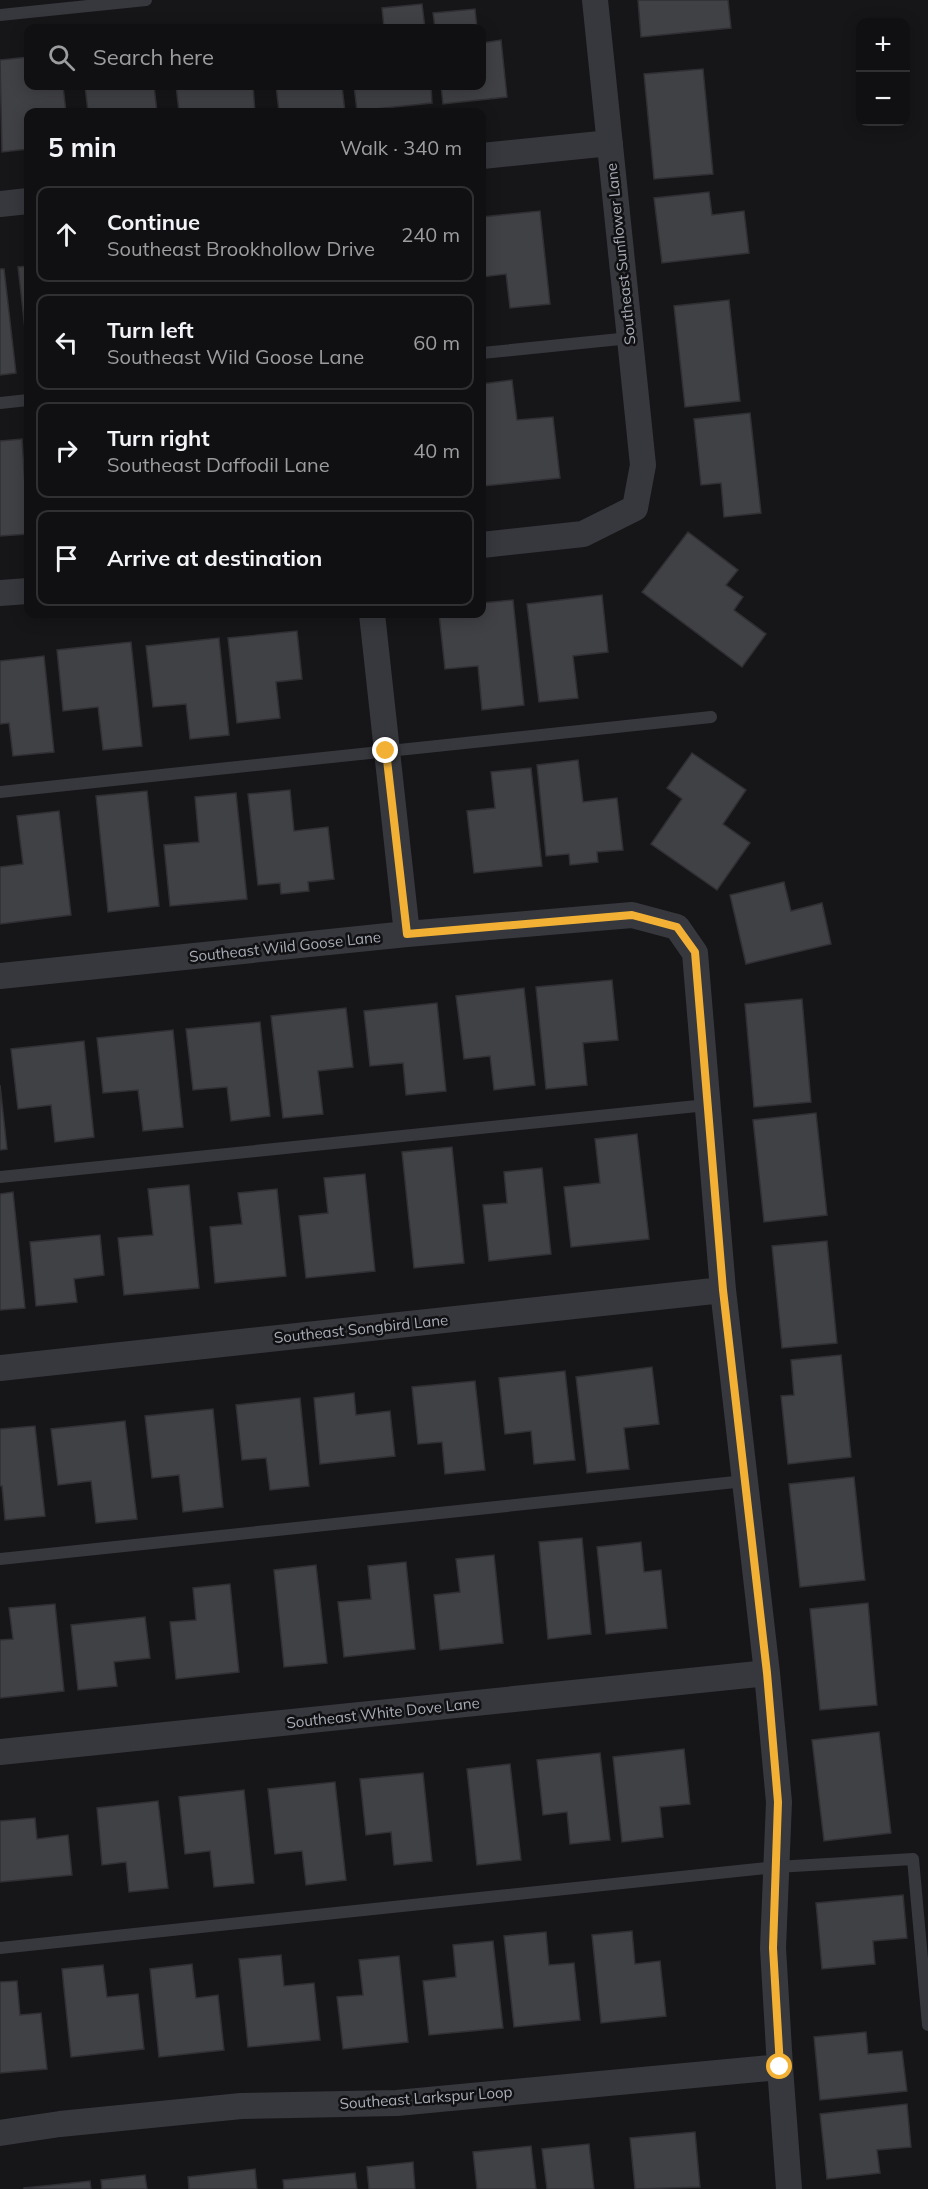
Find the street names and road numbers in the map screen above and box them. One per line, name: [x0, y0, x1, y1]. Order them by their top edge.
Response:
street label: Southeast Sunflower Lane: [602, 162, 640, 346]
street label: Southeast Wild Goose Lane: [188, 927, 382, 966]
street label: Southeast Songbird Lane: [273, 1310, 449, 1347]
street label: Southeast White Dove Lane: [285, 1693, 481, 1732]
street label: Southeast Larkspur Loop: [339, 2082, 513, 2113]

